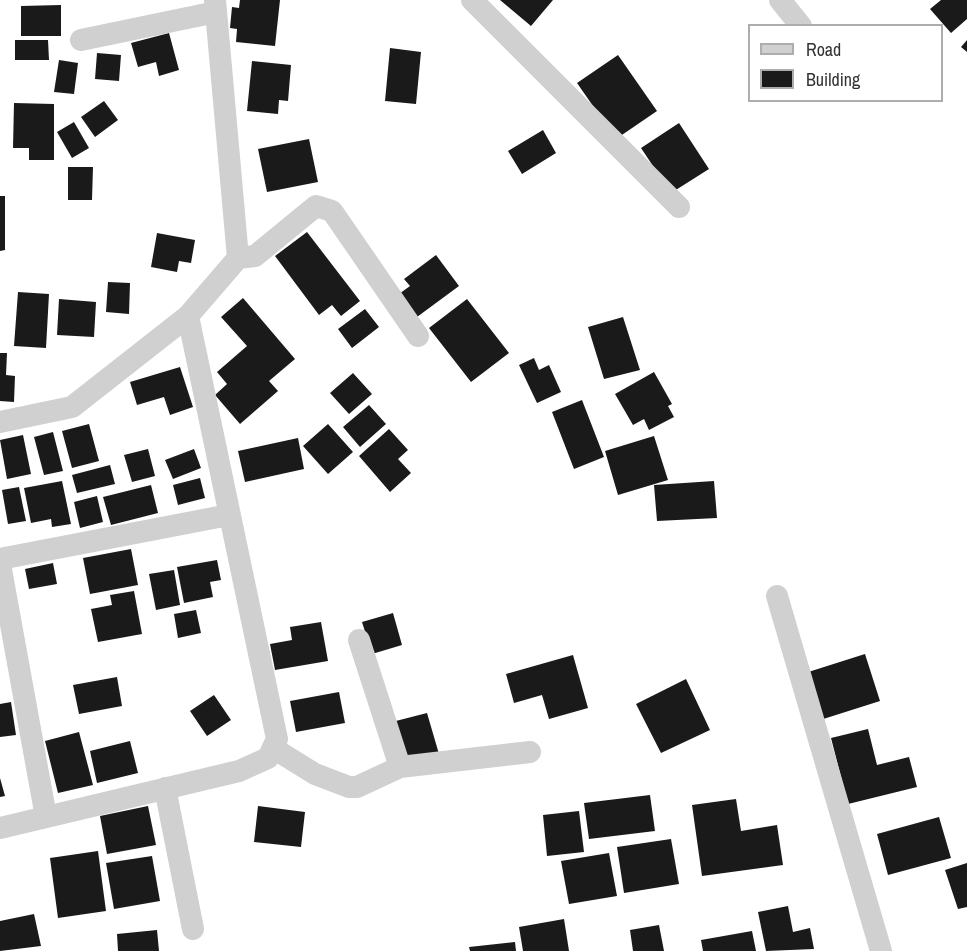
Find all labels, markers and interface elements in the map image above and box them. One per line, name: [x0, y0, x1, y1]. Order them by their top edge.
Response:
legend: [748, 24, 943, 102]
text: Road: [806, 37, 841, 62]
text: Building: [806, 67, 860, 92]

